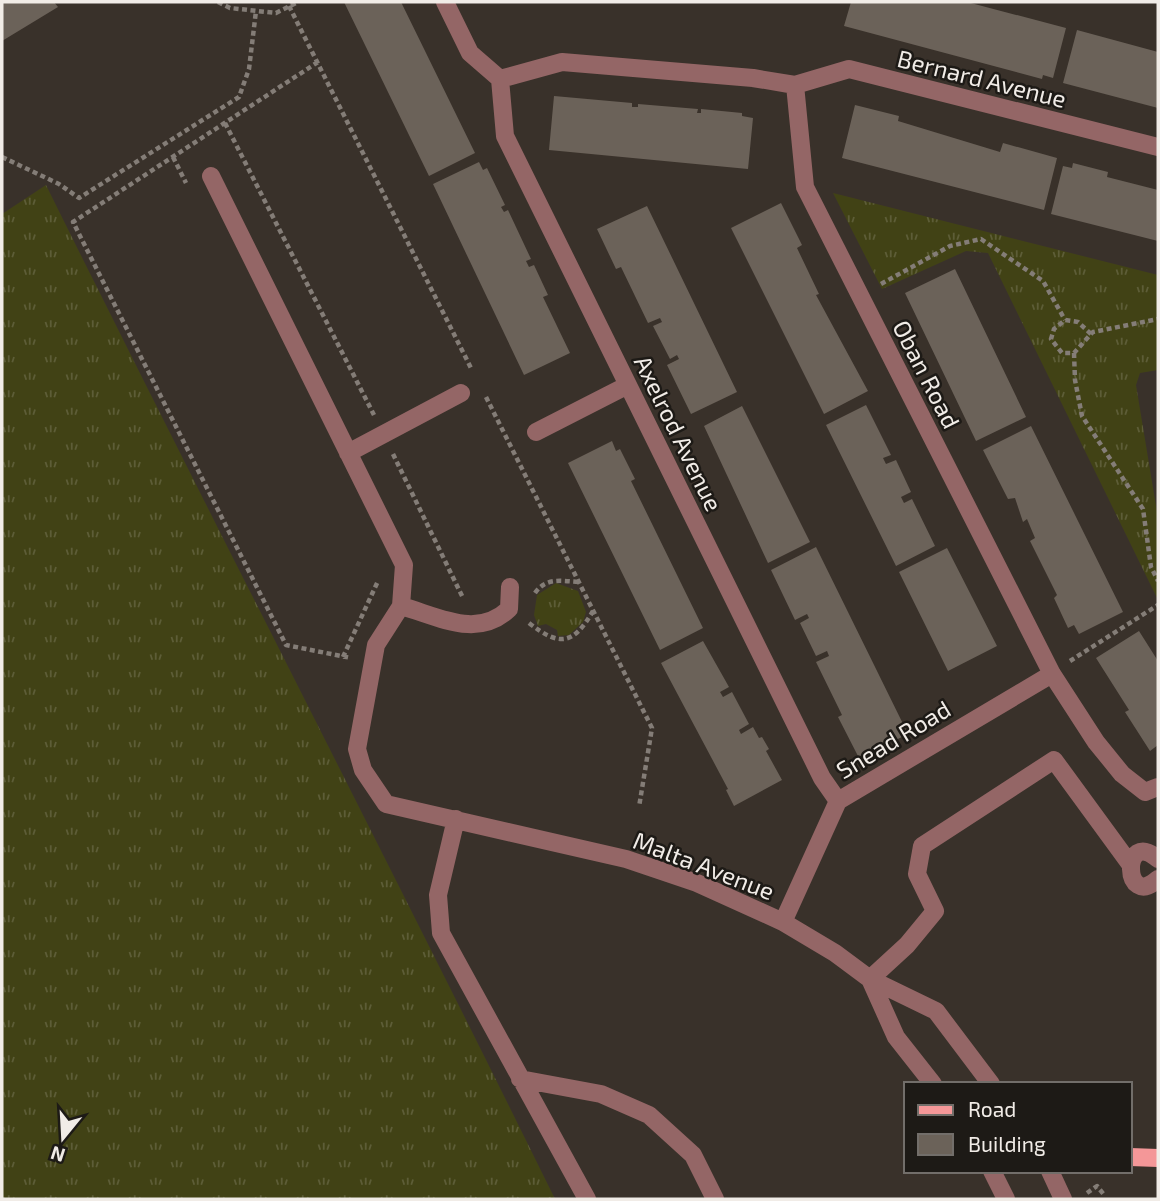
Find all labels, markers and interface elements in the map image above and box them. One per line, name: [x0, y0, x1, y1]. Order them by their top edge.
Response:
street label: Bernard Avenue: [895, 43, 1069, 113]
street label: Oban Road: [887, 315, 967, 433]
street label: Axelrod Avenue: [629, 351, 729, 515]
street label: Snead Road: [831, 694, 955, 784]
street label: Malta Avenue: [629, 825, 779, 905]
legend: [904, 1082, 1132, 1173]
text: Road: [968, 1096, 1016, 1121]
north arrow: [28, 1103, 98, 1173]
text: Building: [968, 1131, 1046, 1156]
text: N: [48, 1142, 68, 1168]

